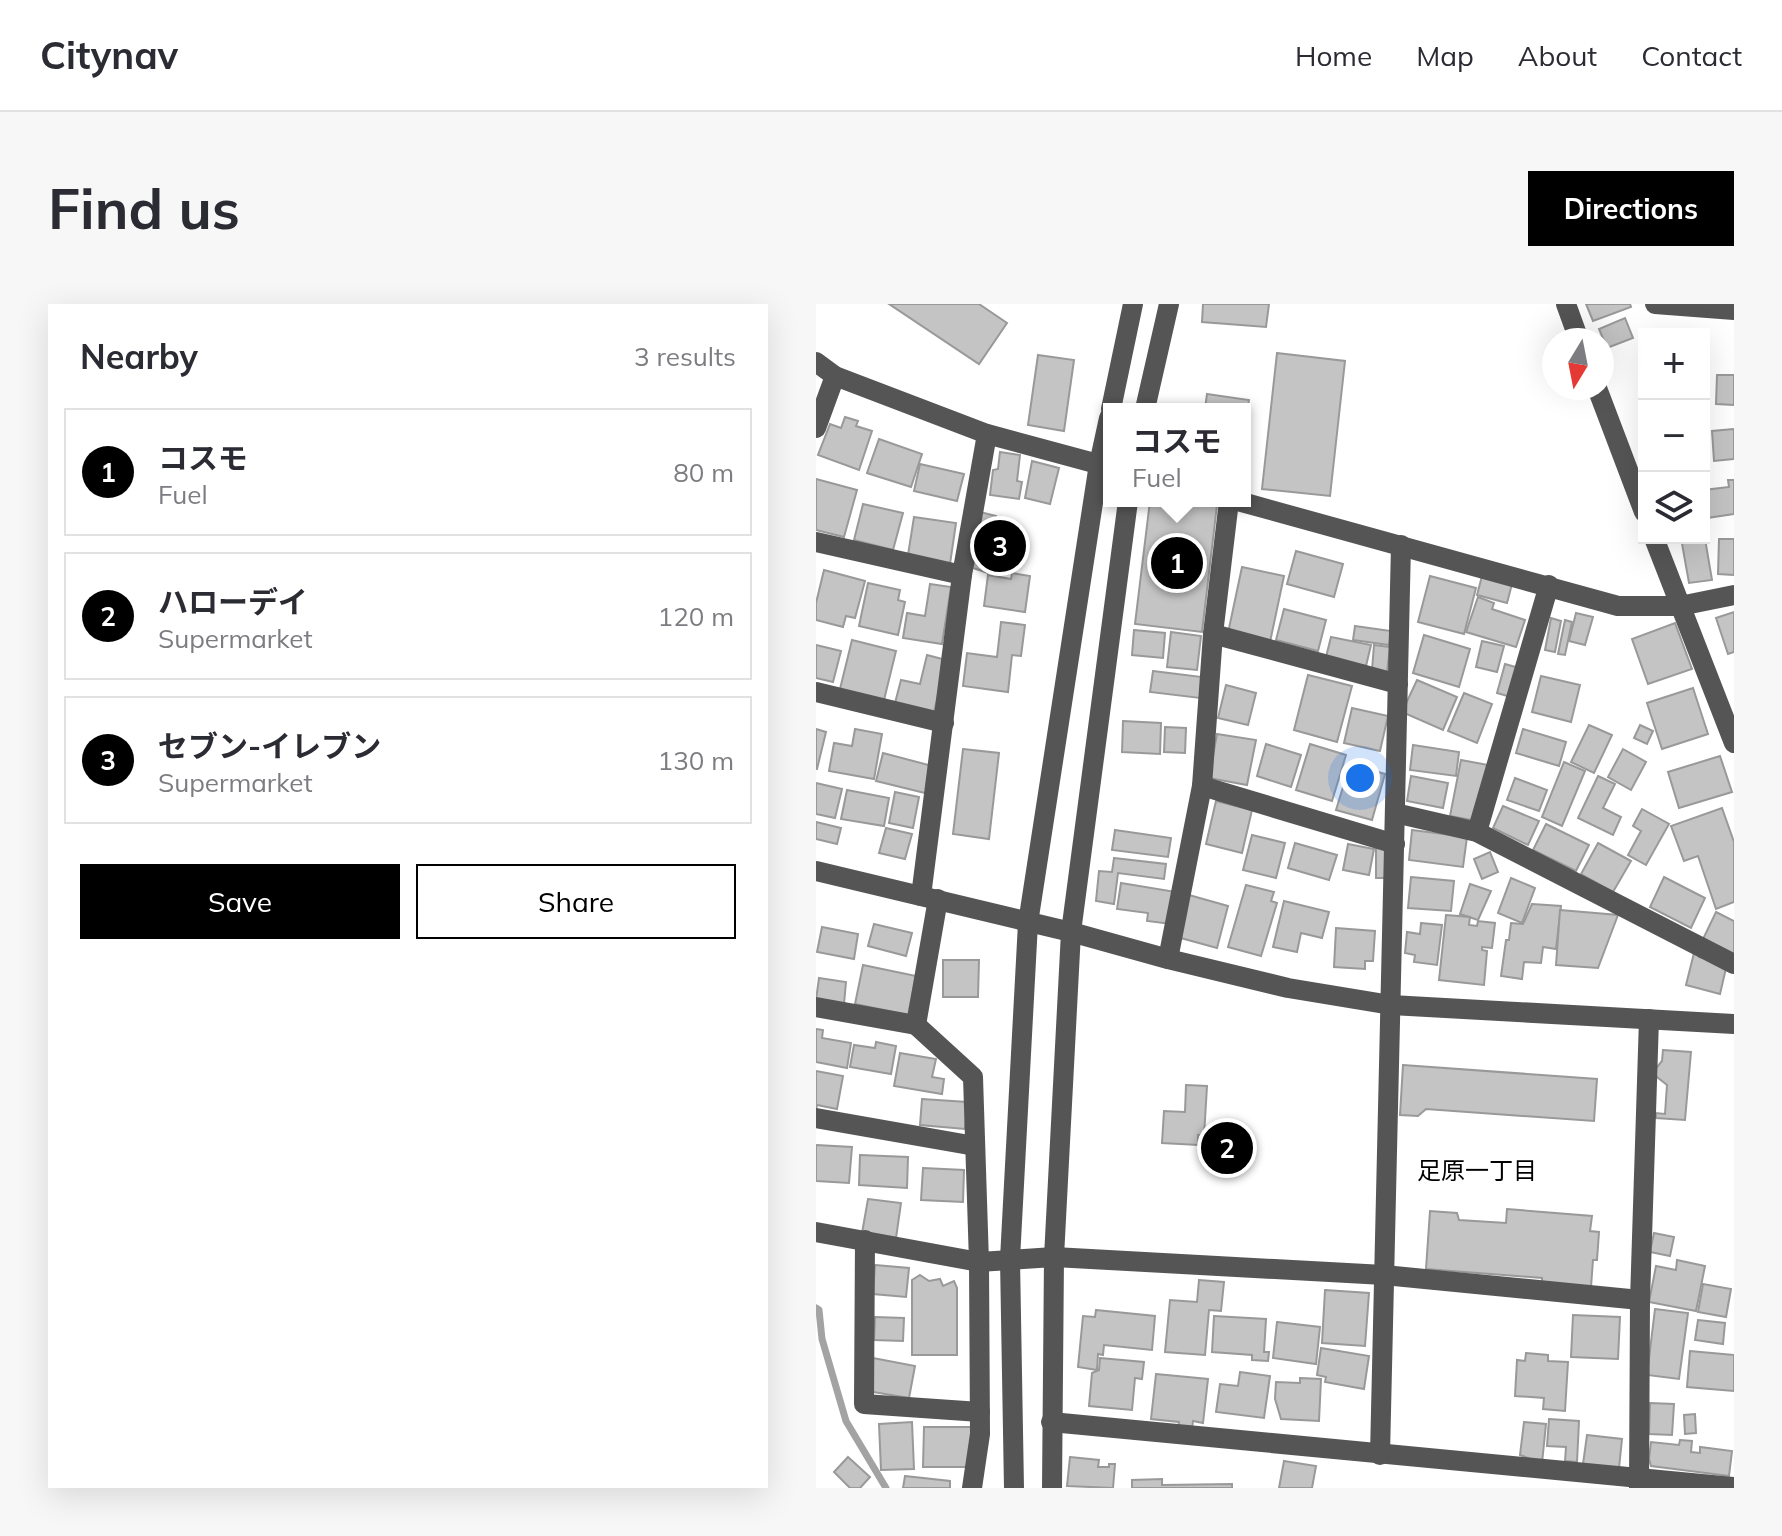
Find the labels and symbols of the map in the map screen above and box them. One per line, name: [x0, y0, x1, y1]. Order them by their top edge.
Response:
north arrow: [1542, 328, 1614, 400]
pin: 3: [974, 516, 1026, 576]
pin: 1: [1151, 533, 1203, 593]
your location: [1340, 758, 1380, 798]
pin: 2: [1201, 1118, 1253, 1178]
district label: 足原一丁目: [1417, 1155, 1537, 1185]

